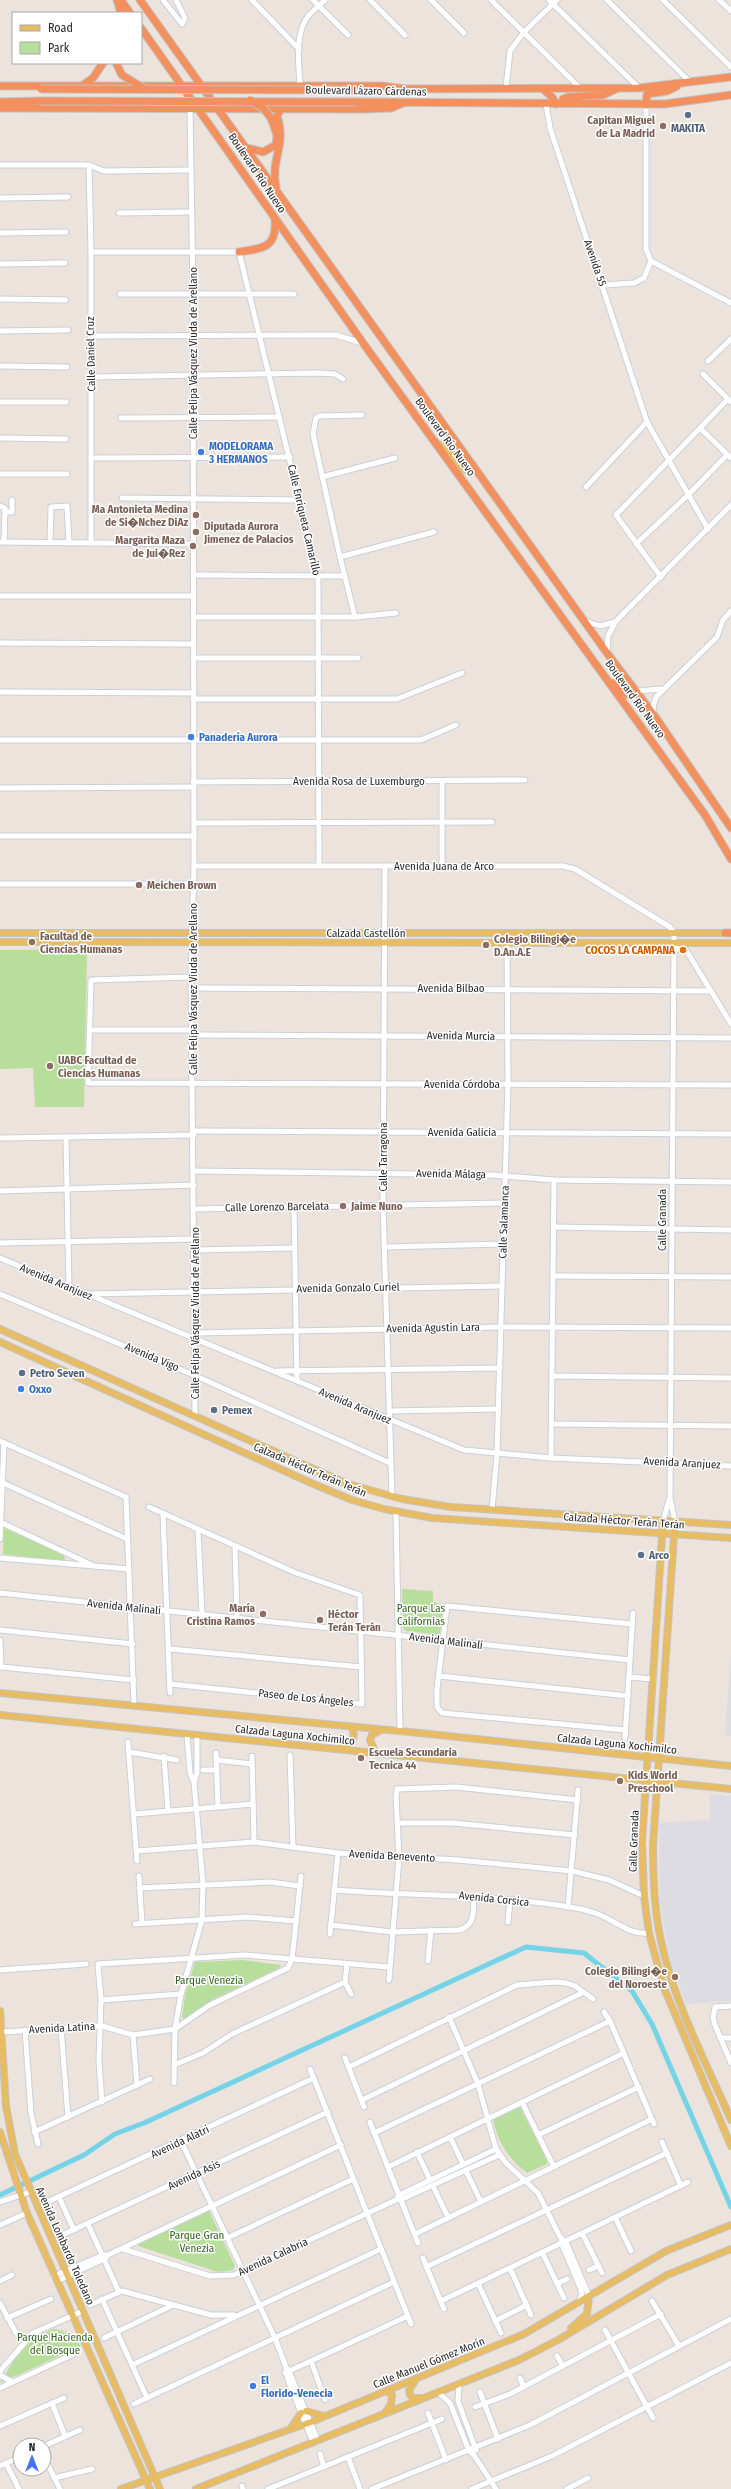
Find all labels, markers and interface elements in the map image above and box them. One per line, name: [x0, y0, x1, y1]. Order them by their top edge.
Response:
legend: [12, 12, 142, 64]
text: Road: [48, 21, 73, 35]
text: Park: [48, 41, 70, 55]
street label: Boulevard Lázaro Cárdenas: [305, 83, 427, 99]
marker: MAKITA: [683, 110, 693, 120]
place label: Capitan Miguel de La Madrid: [587, 114, 656, 140]
marker: Capitan Miguel de La Madrid: [658, 121, 668, 131]
place label: MAKITA: [671, 122, 706, 135]
street label: Boulevard Río Nuevo: [225, 131, 289, 216]
street label: Avenida 55: [581, 238, 609, 288]
street label: Calle Felipa Vásquez Viuda de Arellano: [187, 267, 200, 439]
street label: Calle Daniel Cruz: [84, 316, 98, 392]
street label: Boulevard Río Nuevo: [412, 395, 478, 479]
place label: MODELORAMA 3 HERMANOS: [208, 440, 274, 466]
marker: MODELORAMA 3 HERMANOS: [196, 447, 206, 457]
street label: Calle Enriqueta Camarillo: [285, 463, 323, 577]
place label: Ma Antonieta Medina de Si�Nchez DiAz: [92, 503, 189, 529]
marker: Ma Antonieta Medina de Si�Nchez DiAz: [191, 510, 201, 520]
place label: Diputada Aurora Jimenez de Palacios: [203, 520, 294, 546]
marker: Diputada Aurora Jimenez de Palacios: [191, 527, 201, 537]
place label: Margarita Maza de Jui�Rez: [115, 534, 186, 560]
marker: Margarita Maza de Jui�Rez: [188, 541, 198, 551]
street label: Boulevard Río Nuevo: [602, 657, 668, 741]
place label: Panadería Aurora: [199, 731, 278, 744]
marker: Panadería Aurora: [186, 732, 196, 742]
street label: Avenida Rosa de Luxemburgo: [293, 775, 425, 788]
street label: Avenida Juana de Arco: [394, 860, 494, 873]
place label: Meichen Brown: [147, 879, 217, 892]
marker: Meichen Brown: [134, 880, 144, 890]
street label: Calle Felipa Vásquez Viuda de Arellano: [187, 903, 200, 1075]
street label: Calzada Castellón: [327, 927, 405, 940]
place label: Facultad de Ciencias Humanas: [40, 930, 122, 956]
place label: Colegio Bilingi�e D.An.A.E: [494, 933, 576, 959]
marker: Facultad de Ciencias Humanas: [27, 937, 37, 947]
marker: Colegio Bilingi�e D.An.A.E: [481, 940, 491, 950]
place label: COCOS LA CAMPANA: [585, 944, 676, 957]
marker: COCOS LA CAMPANA: [678, 945, 688, 955]
street label: Avenida Bilbao: [417, 982, 485, 995]
street label: Avenida Murcia: [427, 1029, 495, 1043]
place label: UABC Facultad de Ciencias Humanas: [58, 1054, 140, 1080]
marker: UABC Facultad de Ciencias Humanas: [45, 1061, 55, 1071]
street label: Avenida Córdoba: [424, 1078, 500, 1091]
street label: Calle Tarragona: [377, 1122, 390, 1192]
street label: Avenida Galicia: [428, 1126, 496, 1139]
street label: Avenida Málaga: [416, 1167, 486, 1181]
street label: Calle Salamanca: [496, 1185, 512, 1259]
street label: Calle Granada: [656, 1189, 669, 1251]
street label: Calle Lorenzo Barcelata: [225, 1200, 329, 1214]
place label: Jaime Nuno: [350, 1200, 403, 1213]
marker: Jaime Nuno: [338, 1201, 348, 1211]
street label: Calle Felipa Vásquez Viuda de Arellano: [189, 1227, 202, 1399]
street label: Avenida Aranjuez: [18, 1261, 95, 1303]
street label: Avenida Gonzalo Curiel: [296, 1281, 400, 1295]
street label: Avenida Agustín Lara: [386, 1321, 480, 1335]
street label: Avenida Vigo: [123, 1340, 181, 1374]
place label: Petro Seven: [30, 1367, 85, 1380]
marker: Petro Seven: [17, 1368, 27, 1378]
place label: Oxxo: [29, 1383, 52, 1396]
marker: Oxxo: [16, 1384, 26, 1394]
street label: Avenida Aranjuez: [317, 1385, 394, 1427]
place label: Pemex: [222, 1404, 253, 1417]
marker: Pemex: [209, 1405, 219, 1415]
street label: Calzada Héctor Terán Terán: [252, 1440, 368, 1500]
street label: Avenida Aranjuez: [643, 1454, 722, 1472]
street label: Calzada Héctor Terán Terán: [563, 1510, 685, 1532]
place label: Arco: [648, 1549, 669, 1562]
marker: Arco: [636, 1550, 646, 1560]
street label: Avenida Malinali: [86, 1597, 162, 1617]
place label: María Cristina Ramos: [187, 1602, 256, 1628]
park label: Parque Las Californias: [397, 1602, 446, 1628]
place label: Héctor Terán Terán: [328, 1608, 381, 1634]
marker: María Cristina Ramos: [258, 1609, 268, 1619]
marker: Héctor Terán Terán: [315, 1615, 325, 1625]
street label: Avenida Malinali: [408, 1630, 484, 1652]
street label: Paseo de Los Ángeles: [258, 1686, 355, 1709]
street label: Calzada Laguna Xochimilco: [234, 1722, 356, 1748]
street label: Calzada Laguna Xochimilco: [556, 1731, 678, 1757]
place label: Escuela Secundaria Tecnica 44: [369, 1746, 457, 1772]
marker: Escuela Secundaria Tecnica 44: [356, 1753, 366, 1763]
place label: Kids World Preschool: [628, 1769, 678, 1795]
marker: Kids World Preschool: [615, 1776, 625, 1786]
street label: Calle Granada: [626, 1810, 642, 1872]
street label: Avenida Benevento: [348, 1847, 436, 1865]
street label: Avenida Corsica: [458, 1889, 530, 1909]
place label: Colegio Bilingi�e del Noroeste: [585, 1965, 667, 1991]
marker: Colegio Bilingi�e del Noroeste: [670, 1972, 680, 1982]
park label: Parque Venezia: [175, 1974, 243, 1987]
street label: Avenida Latina: [29, 2020, 95, 2036]
street label: Avenida Alatri: [149, 2123, 211, 2161]
street label: Avenida Asis: [166, 2157, 223, 2193]
street label: Avenida Lombardo Toledano: [33, 2185, 97, 2307]
park label: Parque Gran Venezia: [170, 2229, 224, 2255]
street label: Avenida Calabria: [236, 2235, 310, 2279]
park label: Parque Hacienda del Bosque: [17, 2331, 93, 2357]
street label: Calle Manuel Gómez Morín: [371, 2335, 487, 2391]
place label: El Florido-Venecia: [261, 2374, 333, 2400]
marker: El Florido-Venecia: [248, 2381, 258, 2391]
north arrow: [12, 2437, 52, 2477]
text: N: [29, 2441, 35, 2454]

